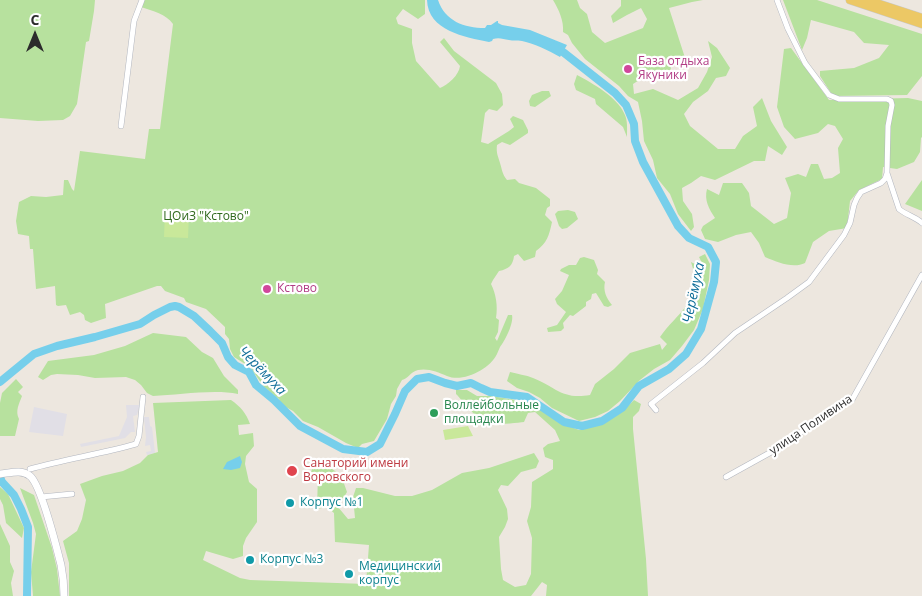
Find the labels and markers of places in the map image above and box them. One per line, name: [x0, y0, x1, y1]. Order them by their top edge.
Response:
place label: База отдыха Якуники: [638, 55, 710, 83]
marker: База отдыха Якуники: [622, 63, 634, 75]
place label: Кстово: [277, 282, 317, 296]
marker: Кстово: [261, 283, 273, 295]
place label: Воллейбольные площадки: [444, 399, 539, 427]
marker: Воллейбольные площадки: [428, 407, 440, 419]
place label: Санаторий имени Воровского: [303, 457, 408, 485]
marker: Санаторий имени Воровского: [285, 464, 299, 478]
place label: Корпус №1: [300, 496, 363, 510]
marker: Корпус №1: [284, 497, 296, 509]
place label: Корпус №3: [260, 553, 323, 567]
marker: Корпус №3: [244, 554, 256, 566]
place label: Медицинский корпус: [359, 560, 441, 588]
marker: Медицинский корпус: [343, 568, 355, 580]

